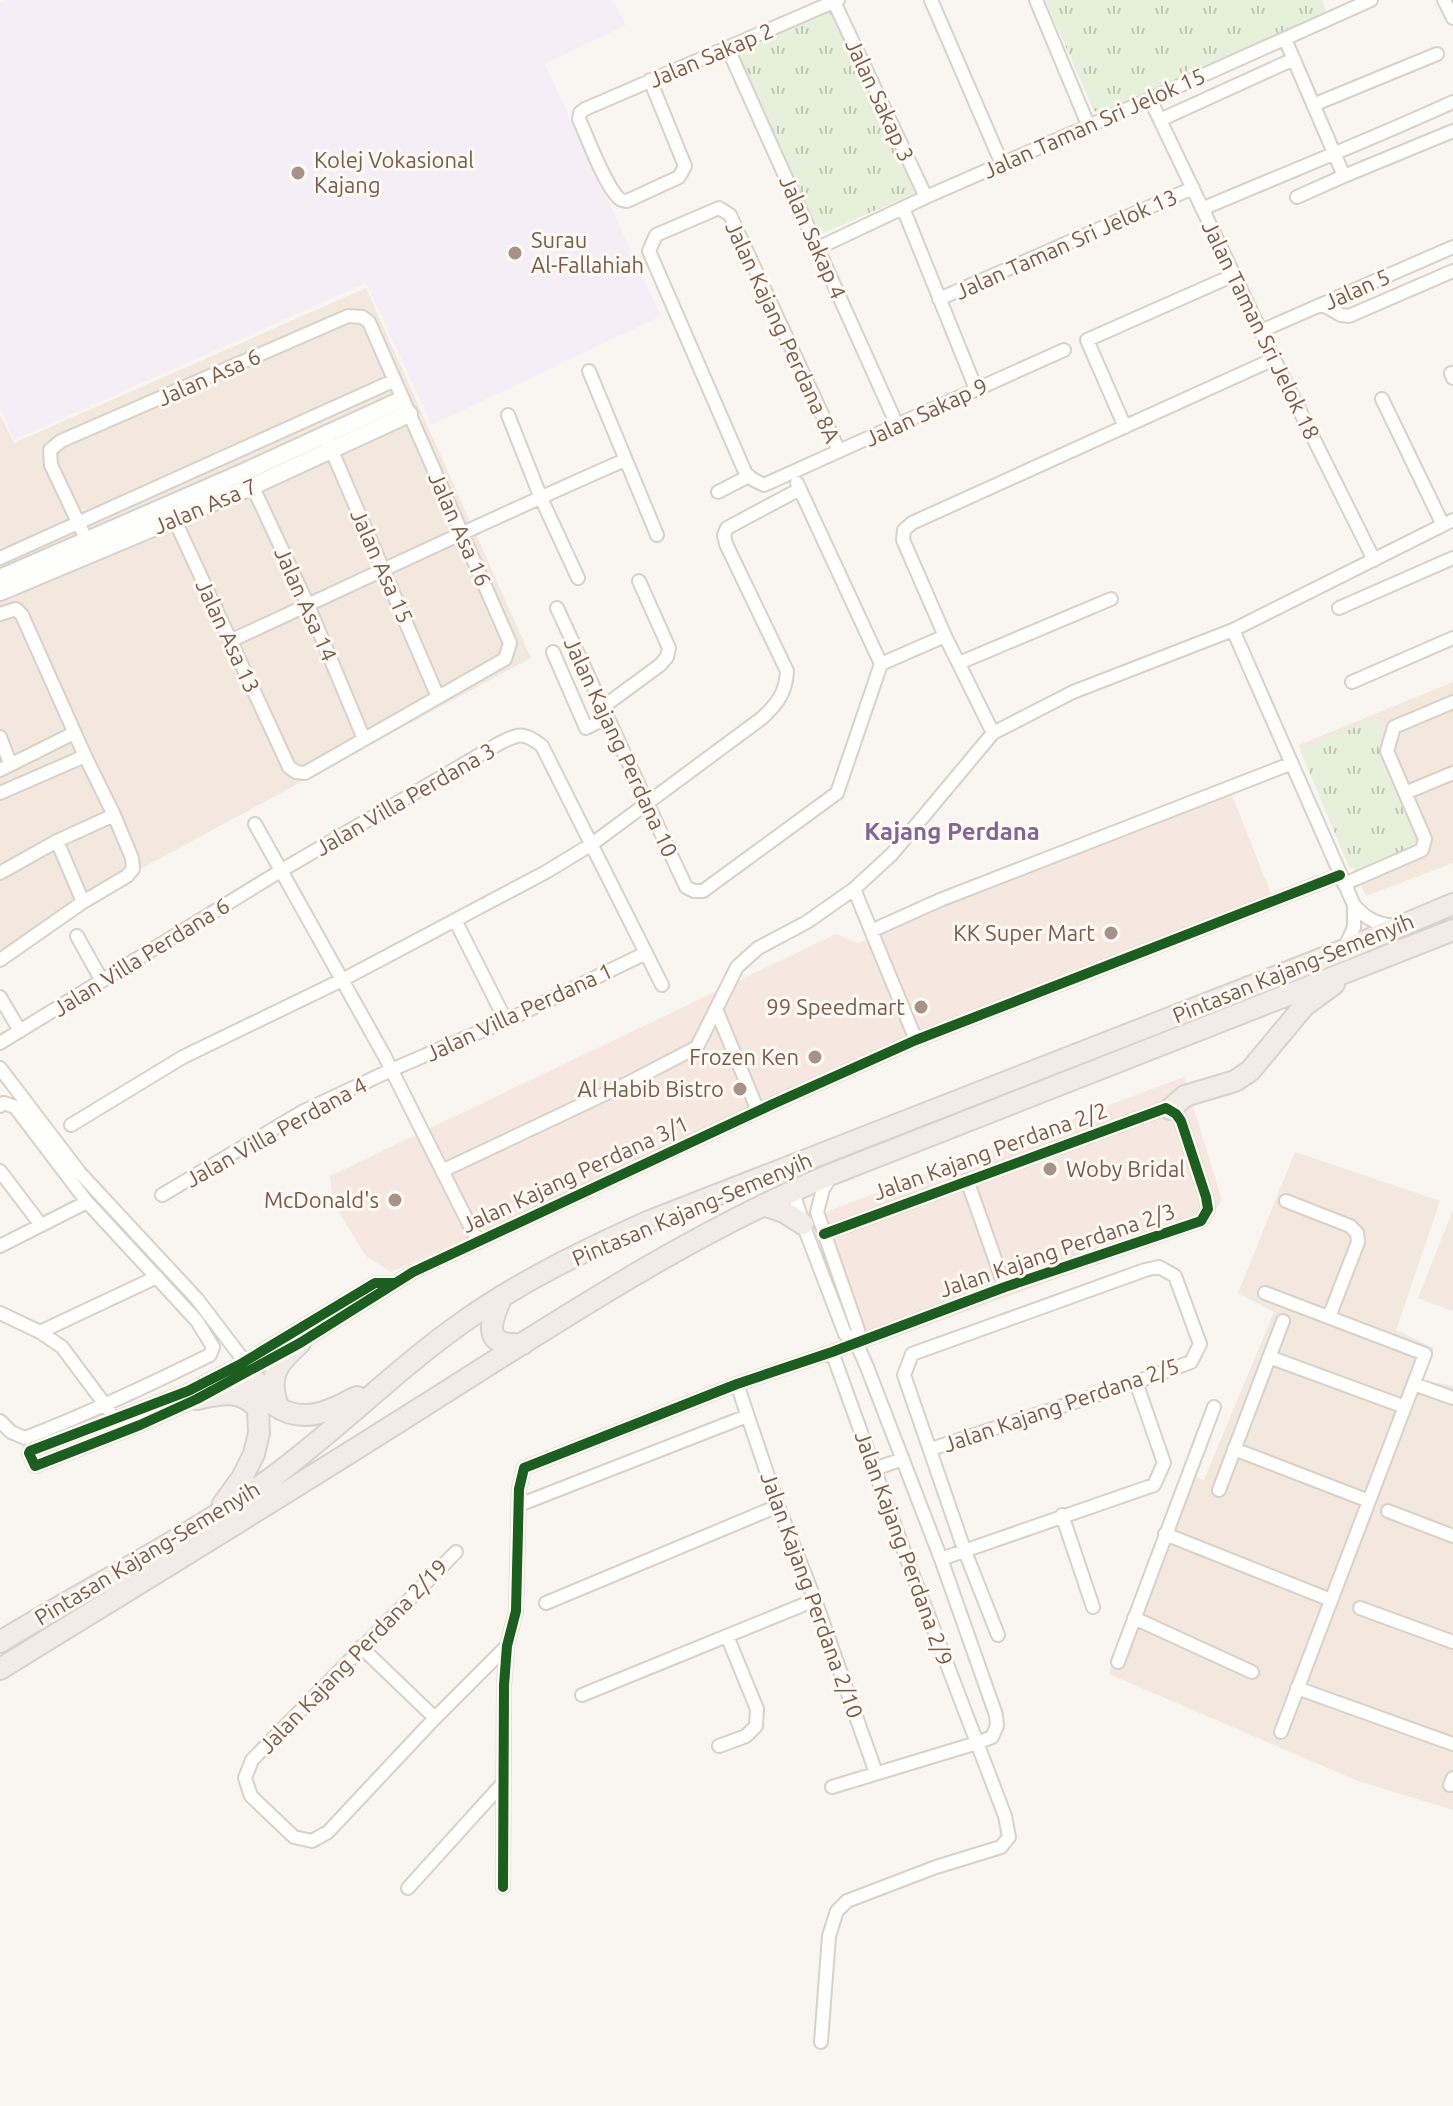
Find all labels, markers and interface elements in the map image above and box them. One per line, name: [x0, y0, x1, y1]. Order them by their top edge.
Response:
street label: Jalan Sakap 2: [645, 17, 777, 92]
street label: Jalan Sakap 3: [841, 34, 920, 165]
street label: Jalan Taman Sri Jelok 15: [979, 62, 1209, 183]
place label: Kolej Vokasional Kajang: [314, 147, 474, 197]
marker: Kolej Vokasional Kajang: [289, 164, 307, 182]
street label: Jalan Sakap 4: [775, 171, 852, 302]
street label: Jalan Taman Sri Jelok 13: [951, 183, 1181, 304]
street label: Jalan Taman Sri Jelok 18: [1198, 216, 1325, 443]
street label: Jalan Kajang Perdana 8A: [721, 217, 846, 447]
place label: Surau Al-Fallahiah: [531, 227, 644, 277]
marker: Surau Al-Fallahiah: [506, 244, 524, 262]
street label: Jalan 5: [1320, 263, 1394, 314]
street label: Jalan Asa 6: [154, 343, 264, 410]
street label: Jalan Sakap 9: [860, 372, 991, 451]
street label: Jalan Asa 16: [424, 468, 497, 590]
street label: Jalan Asa 7: [149, 473, 260, 538]
street label: Jalan Asa 15: [346, 505, 419, 627]
street label: Jalan Asa 14: [270, 543, 343, 665]
street label: Jalan Asa 13: [191, 575, 266, 696]
street label: Jalan Kajang Perdana 10: [560, 633, 683, 861]
street label: Jalan Villa Perdana 3: [310, 737, 499, 860]
district label: Kajang Perdana: [864, 818, 1040, 845]
street label: Jalan Villa Perdana 6: [48, 892, 234, 1021]
street label: Pintasan Kajang-Semenyih: [1169, 908, 1417, 1027]
place label: KK Super Mart: [953, 920, 1095, 945]
marker: KK Super Mart: [1102, 924, 1120, 942]
street label: Jalan Villa Perdana 1: [421, 957, 616, 1066]
place label: 99 Speedmart: [766, 994, 905, 1019]
marker: 99 Speedmart: [912, 998, 930, 1016]
place label: Frozen Ken: [689, 1044, 799, 1069]
marker: Frozen Ken: [806, 1048, 824, 1066]
street label: Jalan Villa Perdana 4: [181, 1071, 371, 1192]
place label: Al Habib Bistro: [577, 1076, 724, 1101]
marker: Al Habib Bistro: [731, 1080, 749, 1098]
street label: Jalan Kajang Perdana 2/2: [869, 1096, 1110, 1205]
street label: Jalan Kajang Perdana 3/1: [457, 1110, 692, 1237]
street label: Pintasan Kajang-Semenyih: [568, 1147, 815, 1270]
place label: Woby Bridal: [1066, 1156, 1185, 1181]
marker: Woby Bridal: [1041, 1160, 1059, 1178]
place label: McDonald's: [264, 1187, 379, 1212]
marker: McDonald's: [386, 1191, 404, 1209]
street label: Jalan Kajang Perdana 2/3: [936, 1197, 1178, 1302]
street label: Jalan Kajang Perdana 2/5: [940, 1352, 1182, 1457]
street label: Jalan Kajang Perdana 2/9: [850, 1427, 959, 1668]
street label: Jalan Kajang Perdana 2/10: [756, 1468, 869, 1721]
street label: Pintasan Kajang-Semenyih: [30, 1475, 264, 1630]
street label: Jalan Kajang Perdana 2/19: [253, 1553, 452, 1758]

